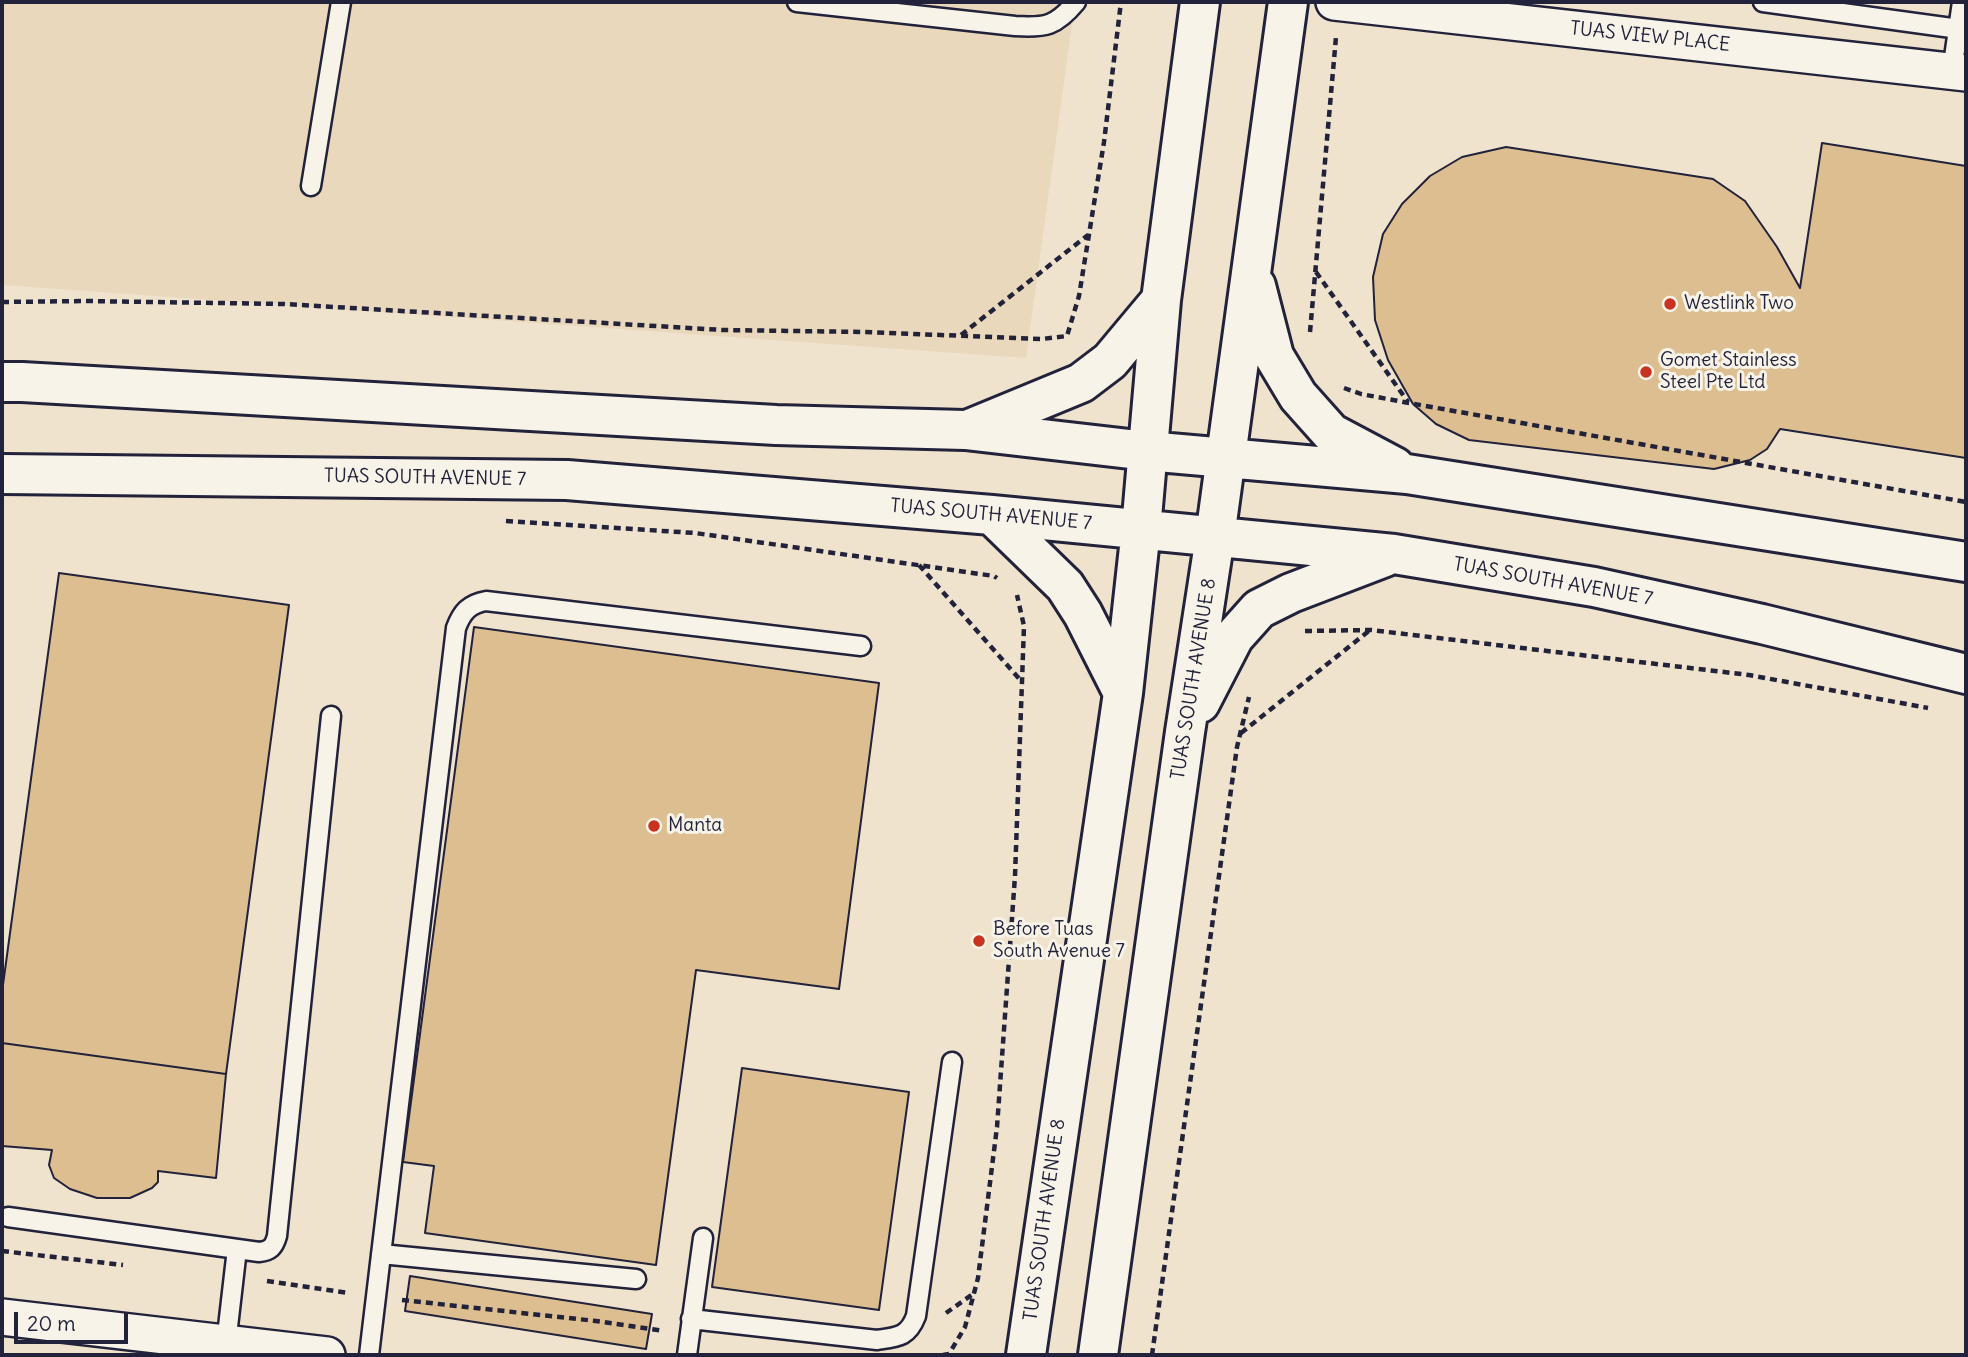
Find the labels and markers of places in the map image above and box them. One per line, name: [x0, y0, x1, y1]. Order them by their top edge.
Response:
place label: Westlink Two: [1684, 293, 1794, 315]
marker: Westlink Two: [1662, 296, 1678, 312]
place label: Gomet Stainless Steel Pte Ltd: [1660, 350, 1797, 394]
marker: Gomet Stainless Steel Pte Ltd: [1638, 364, 1654, 380]
place label: Manta: [668, 815, 722, 837]
marker: Manta: [646, 818, 662, 834]
place label: Before Tuas South Avenue 7: [993, 919, 1125, 963]
marker: Before Tuas South Avenue 7: [971, 933, 987, 949]

